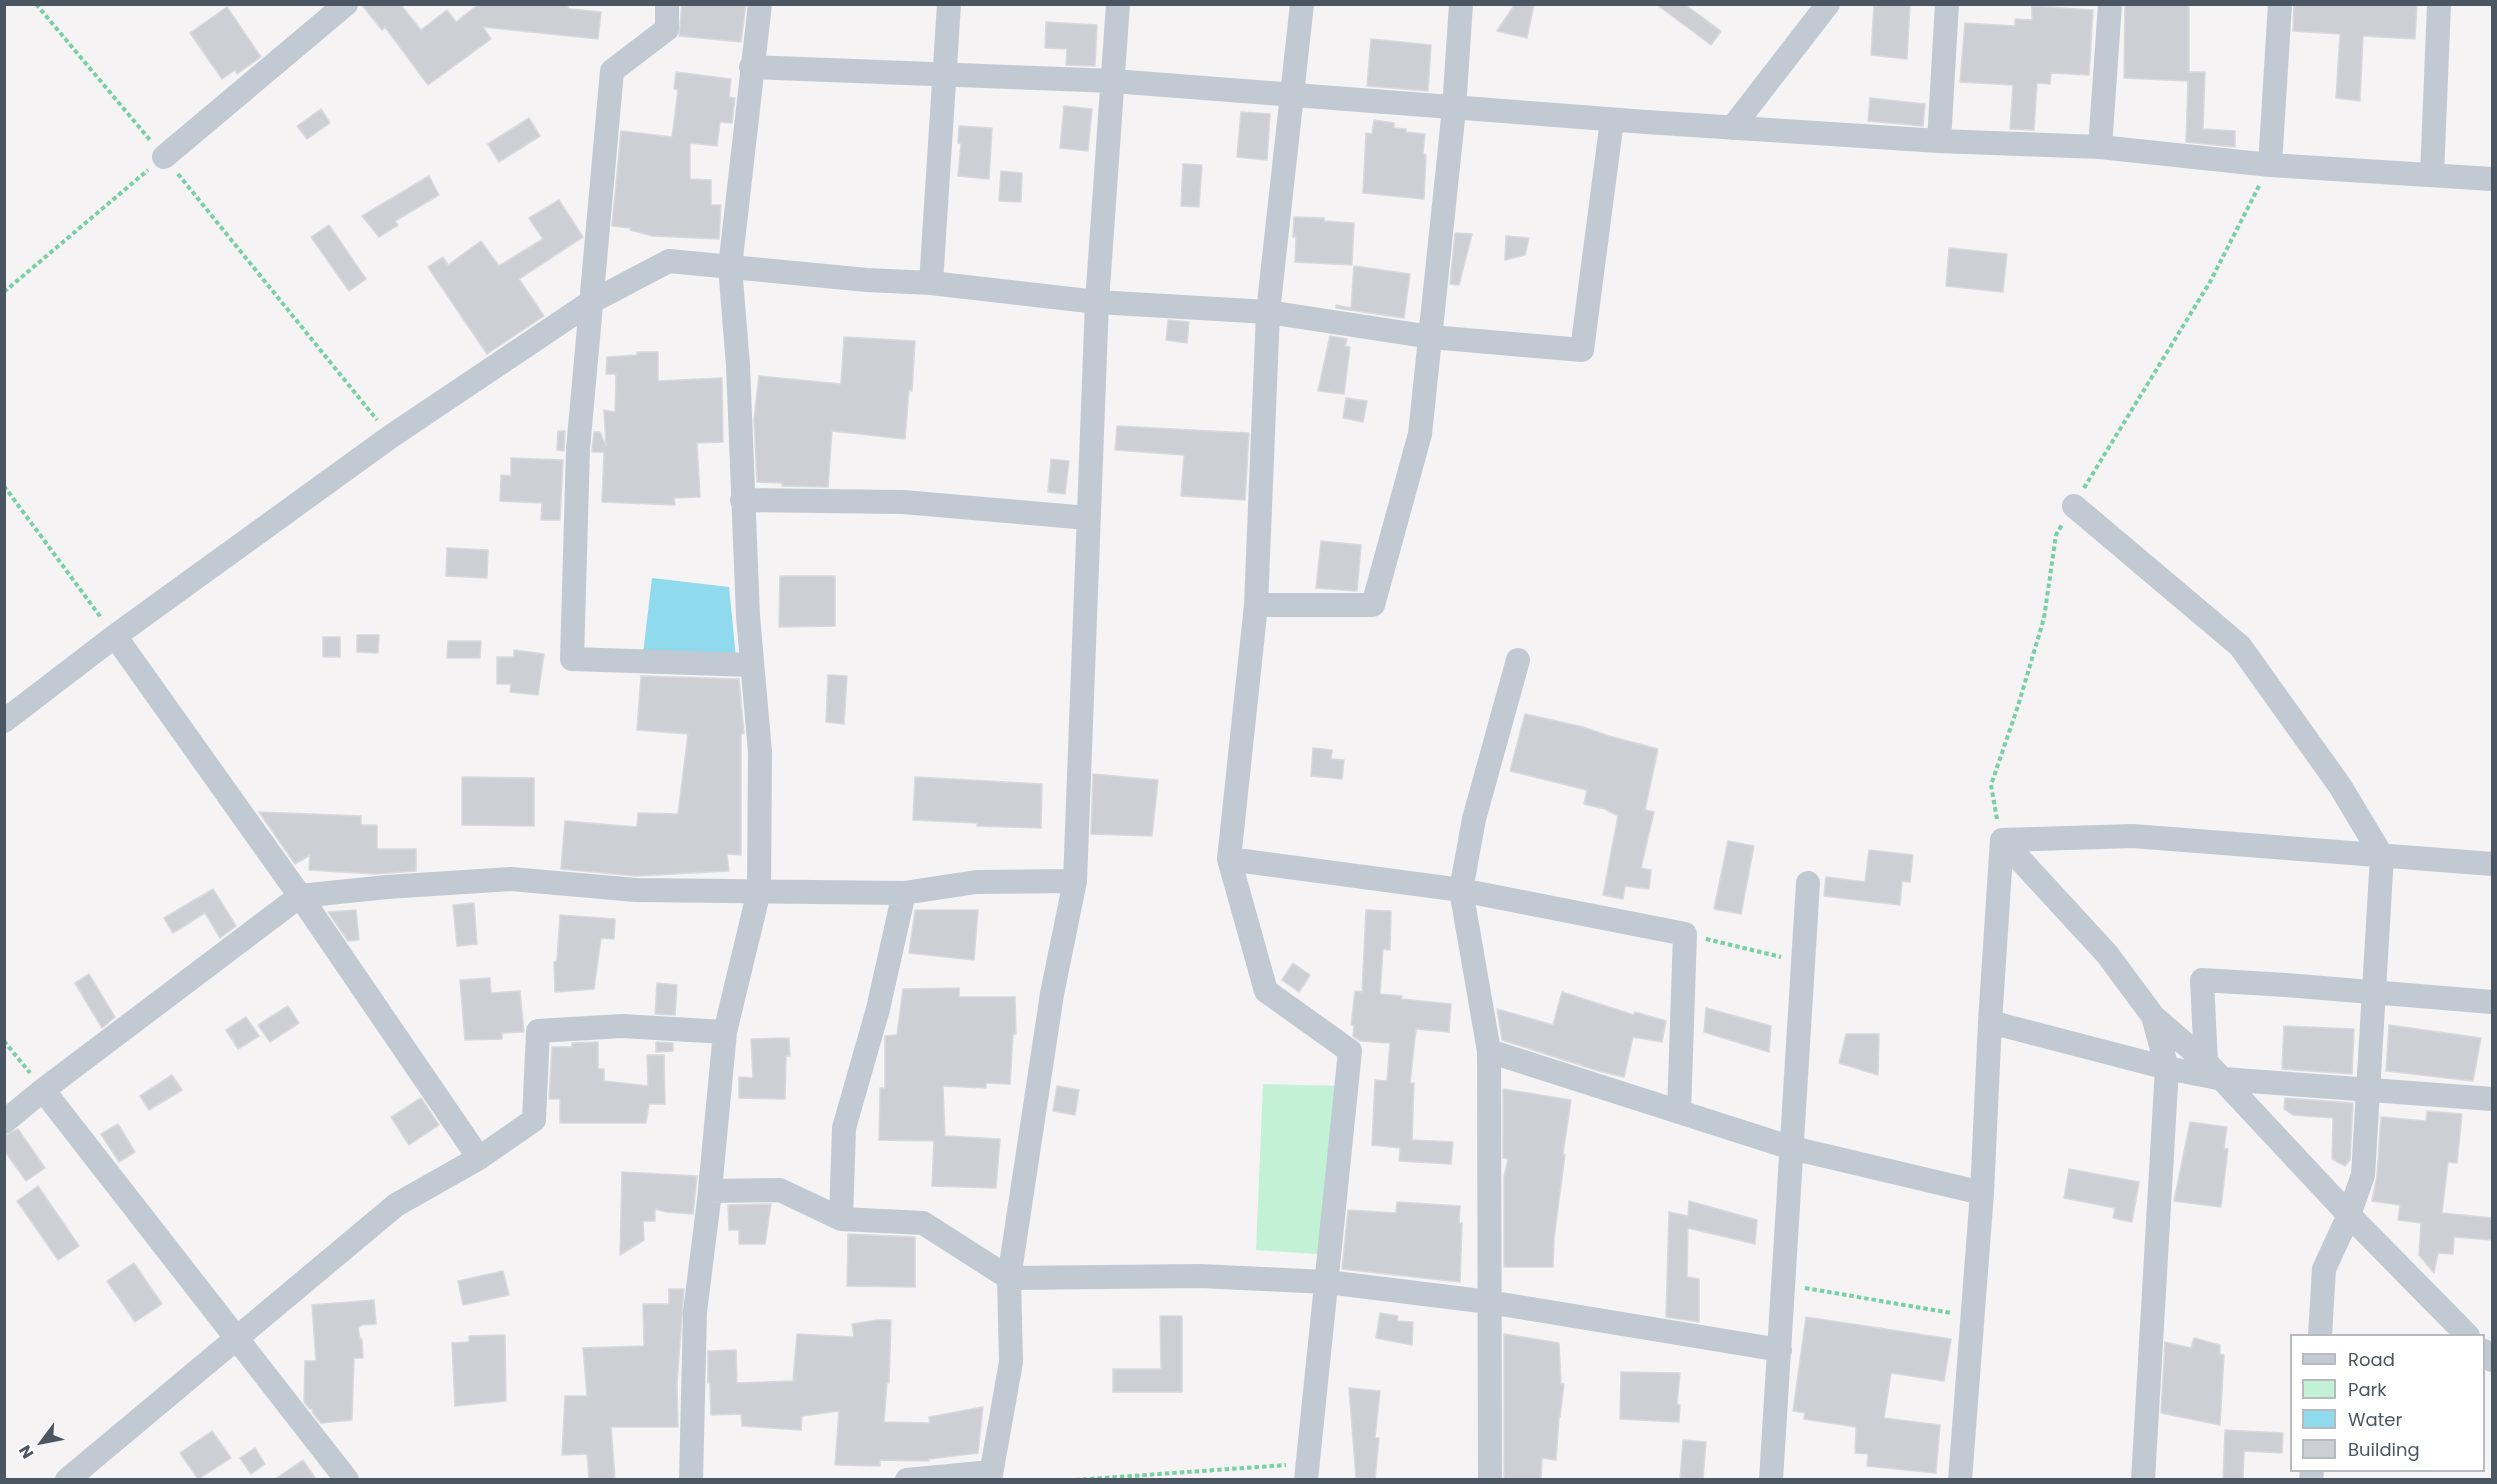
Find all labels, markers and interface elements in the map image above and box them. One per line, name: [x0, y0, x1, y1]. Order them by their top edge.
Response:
legend: [2290, 1334, 2485, 1472]
text: Road: [2348, 1347, 2395, 1372]
text: Park: [2348, 1377, 2387, 1402]
text: Water: [2348, 1407, 2402, 1432]
north arrow: [12, 1412, 72, 1472]
text: Building: [2348, 1437, 2420, 1462]
text: N: [13, 1441, 39, 1463]

